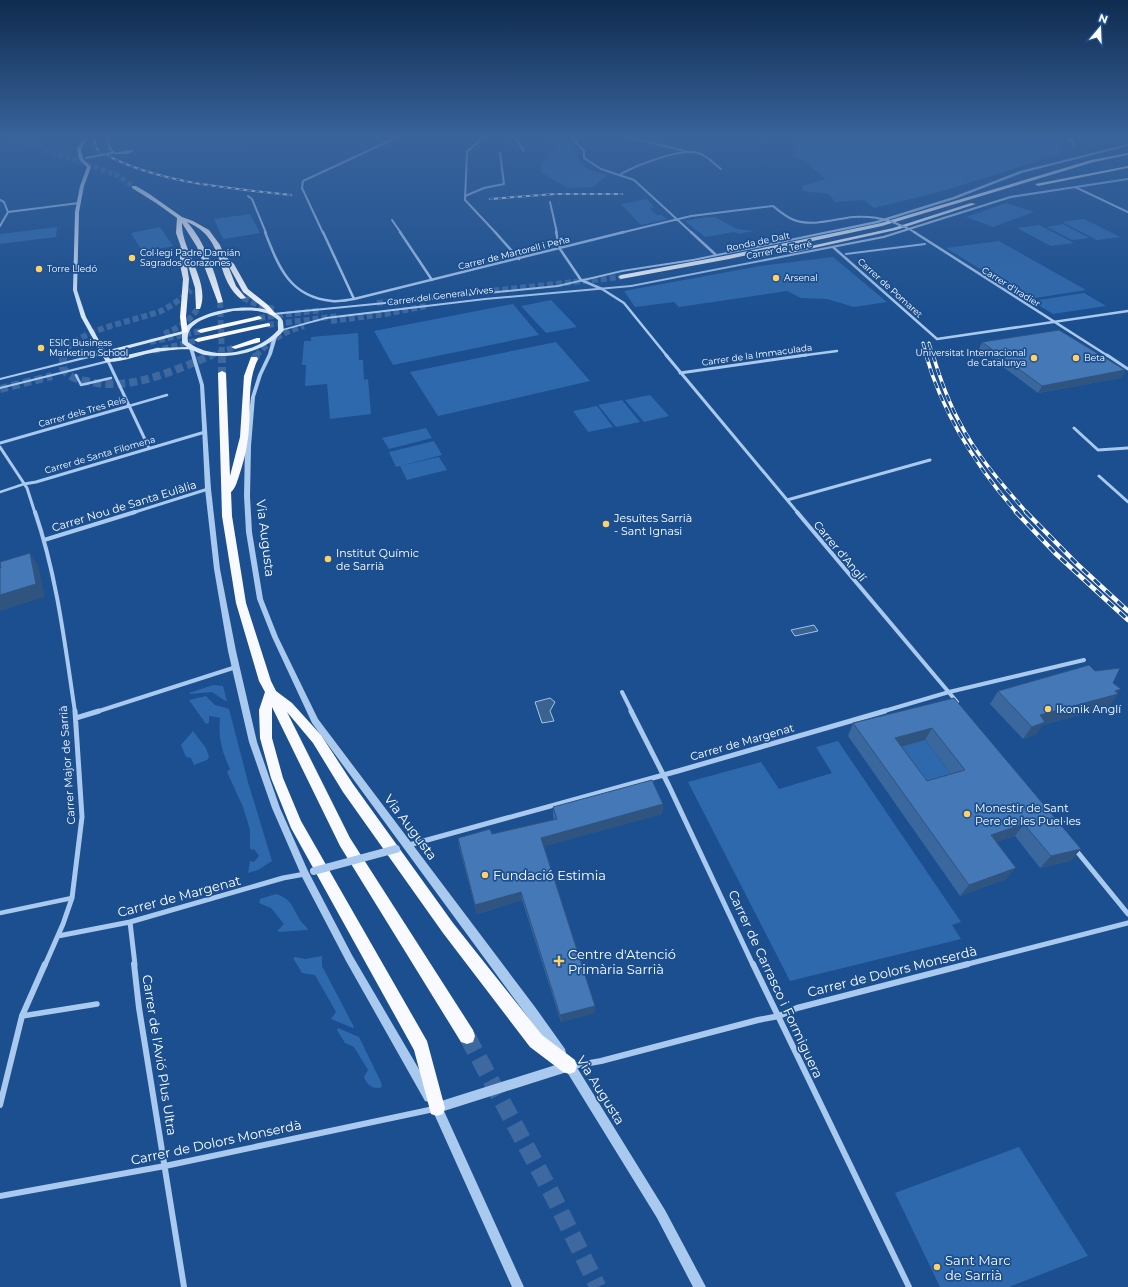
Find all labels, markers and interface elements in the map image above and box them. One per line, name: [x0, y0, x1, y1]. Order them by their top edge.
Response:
north arrow: [1080, 8, 1120, 48]
text: N: [1097, 10, 1110, 27]
street label: Ronda de Dalt: [725, 229, 791, 254]
street label: Carrer de Martorell i Peña: [457, 233, 571, 272]
street label: Carrer de Terré: [745, 238, 813, 261]
place label: Col·legi Padre Damián Sagrados Corazones: [140, 247, 240, 268]
marker: Col·legi Padre Damián Sagrados Corazones: [127, 253, 137, 263]
street label: Carrer de Pomaret: [856, 256, 925, 320]
place label: Torre Lledó: [47, 263, 97, 274]
marker: Torre Lledó: [34, 264, 44, 274]
street label: Carrer d'Iradier: [980, 264, 1043, 309]
place label: Arsenal: [784, 272, 818, 283]
marker: Arsenal: [771, 273, 781, 283]
street label: Carrer del General Vives: [386, 283, 494, 307]
place label: ESIC Business Marketing School: [49, 337, 128, 358]
street label: Carrer de la Immaculada: [701, 341, 813, 368]
marker: ESIC Business Marketing School: [36, 343, 46, 353]
place label: Universitat Internacional de Catalunya: [916, 347, 1026, 368]
place label: Beta: [1084, 352, 1105, 363]
marker: Universitat Internacional de Catalunya: [1029, 353, 1039, 363]
marker: Beta: [1071, 353, 1081, 363]
street label: Carrer dels Tres Reis: [37, 394, 127, 429]
street label: Carrer de Santa Filomena: [43, 433, 156, 476]
street label: Carrer Nou de Santa Eulàlia: [50, 477, 198, 535]
street label: Via Augusta: [253, 498, 279, 578]
place label: Jesuïtes Sarrià - Sant Ignasi: [613, 511, 692, 538]
street label: Carrer d'Anglí: [811, 518, 870, 585]
marker: Jesuïtes Sarrià - Sant Ignasi: [601, 519, 611, 529]
place label: Institut Químic de Sarrià: [336, 546, 419, 573]
marker: Institut Químic de Sarrià: [323, 554, 333, 564]
place label: Ikonik Anglí: [1056, 702, 1122, 716]
marker: Ikonik Anglí: [1043, 704, 1053, 714]
street label: Carrer Major de Sarrià: [56, 705, 78, 825]
street label: Carrer de Margenat: [688, 720, 796, 764]
street label: Via Augusta: [381, 791, 441, 863]
place label: Monestir de Sant Pere de les Puel·les: [975, 801, 1081, 828]
marker: Monestir de Sant Pere de les Puel·les: [962, 809, 972, 819]
place label: Fundació Estimia: [493, 867, 606, 883]
marker: Fundació Estimia: [480, 870, 490, 880]
street label: Carrer de Margenat: [116, 872, 242, 920]
street label: Carrer de Carrasco i Formiguera: [725, 887, 827, 1081]
street label: Carrer de Dolors Monserdà: [806, 942, 978, 1000]
place label: Centre d'Atenció Primària Sarrià: [568, 946, 676, 977]
marker: Centre d'Atenció Primària Sarrià: [553, 955, 565, 967]
street label: Carrer de l'Avió Plus Ultra: [139, 973, 181, 1137]
street label: Via Augusta: [574, 1053, 628, 1127]
street label: Carrer de Dolors Monserdà: [129, 1116, 303, 1168]
place label: Sant Marc de Sarrià: [945, 1252, 1011, 1283]
marker: Sant Marc de Sarrià: [932, 1262, 942, 1272]

